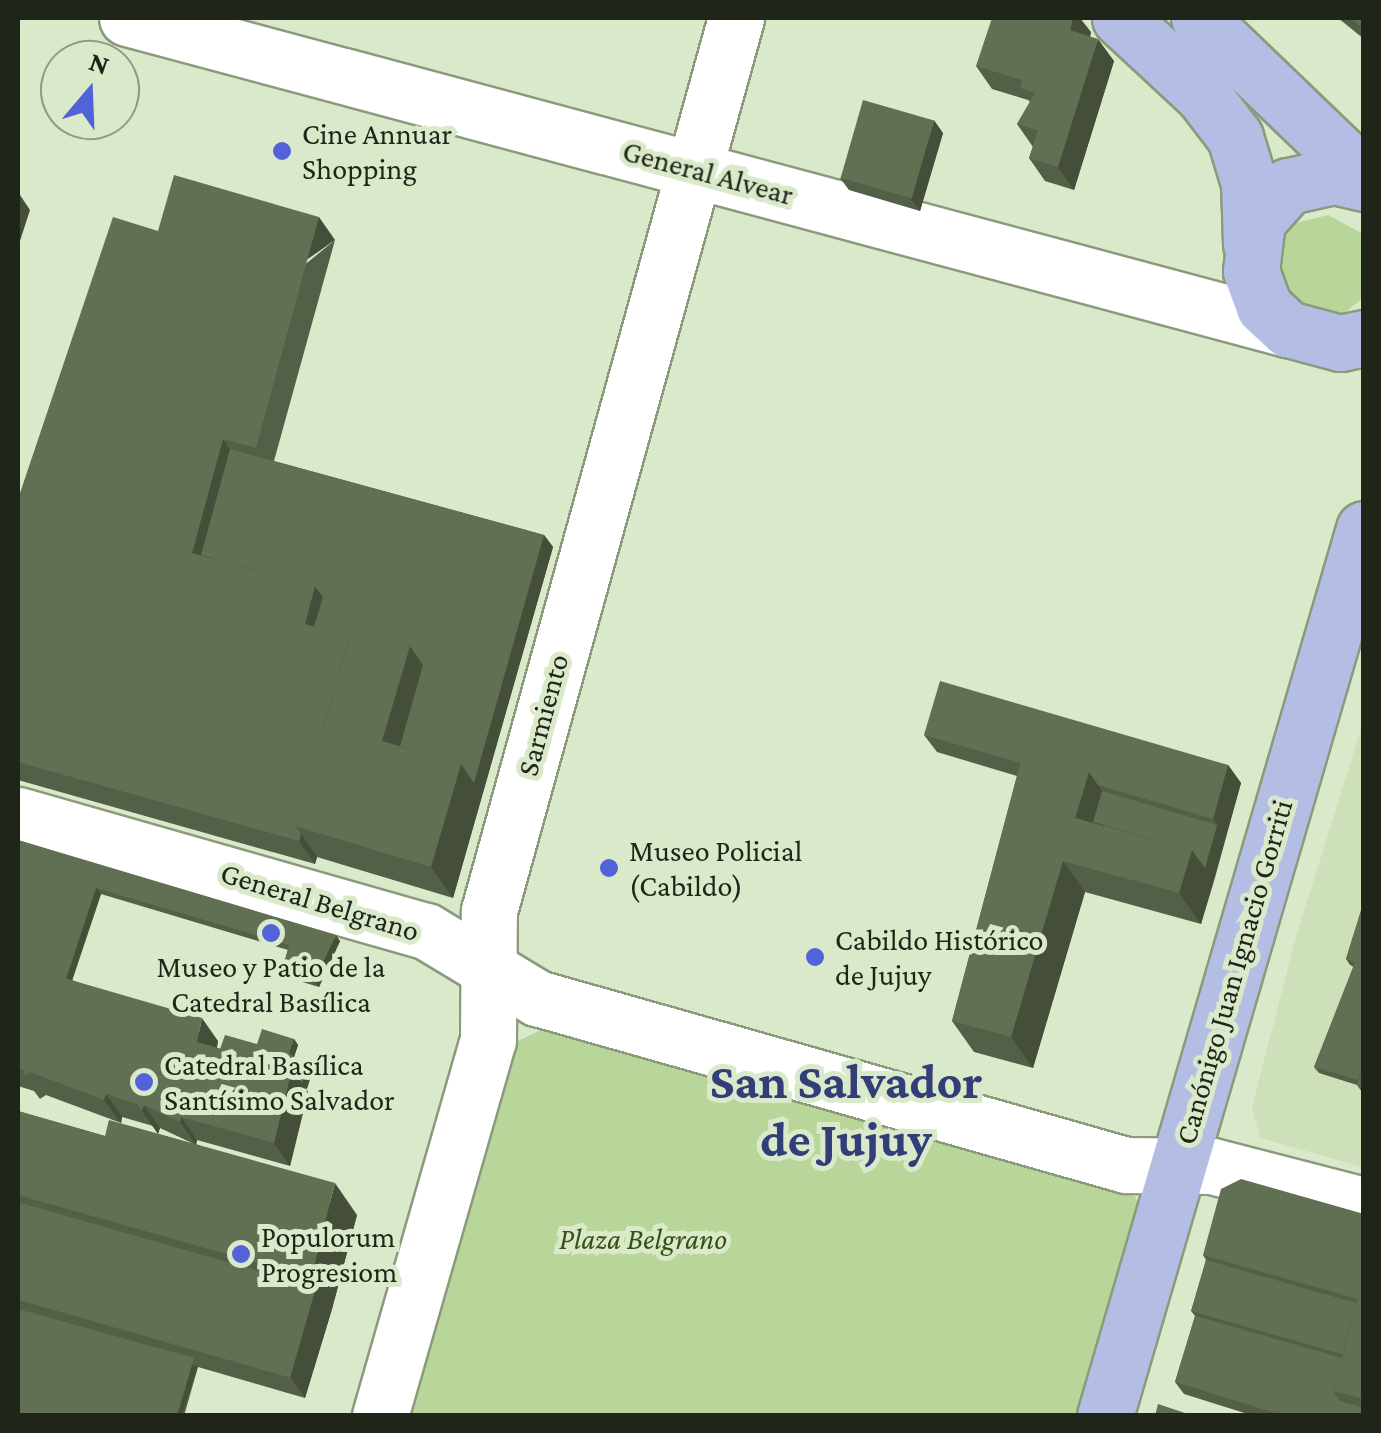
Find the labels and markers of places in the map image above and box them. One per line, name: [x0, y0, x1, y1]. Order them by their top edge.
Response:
place label: Cine Annuar Shopping: [302, 116, 452, 186]
marker: Cine Annuar Shopping: [271, 140, 293, 162]
place label: Museo Policial (Cabildo): [629, 833, 802, 904]
marker: Museo Policial (Cabildo): [598, 857, 620, 879]
marker: Museo y Patio de la Catedral Basílica: [260, 922, 282, 944]
place label: Cabildo Histórico de Jujuy: [835, 922, 1044, 992]
marker: Cabildo Histórico de Jujuy: [804, 946, 826, 968]
place label: Museo y Patio de la Catedral Basílica: [157, 949, 385, 1020]
place label: Catedral Basílica Santísimo Salvador: [164, 1047, 395, 1118]
marker: Catedral Basílica Santísimo Salvador: [133, 1071, 155, 1093]
place label: Populorum Progresiom: [261, 1219, 397, 1290]
marker: Populorum Progresiom: [230, 1243, 252, 1265]

